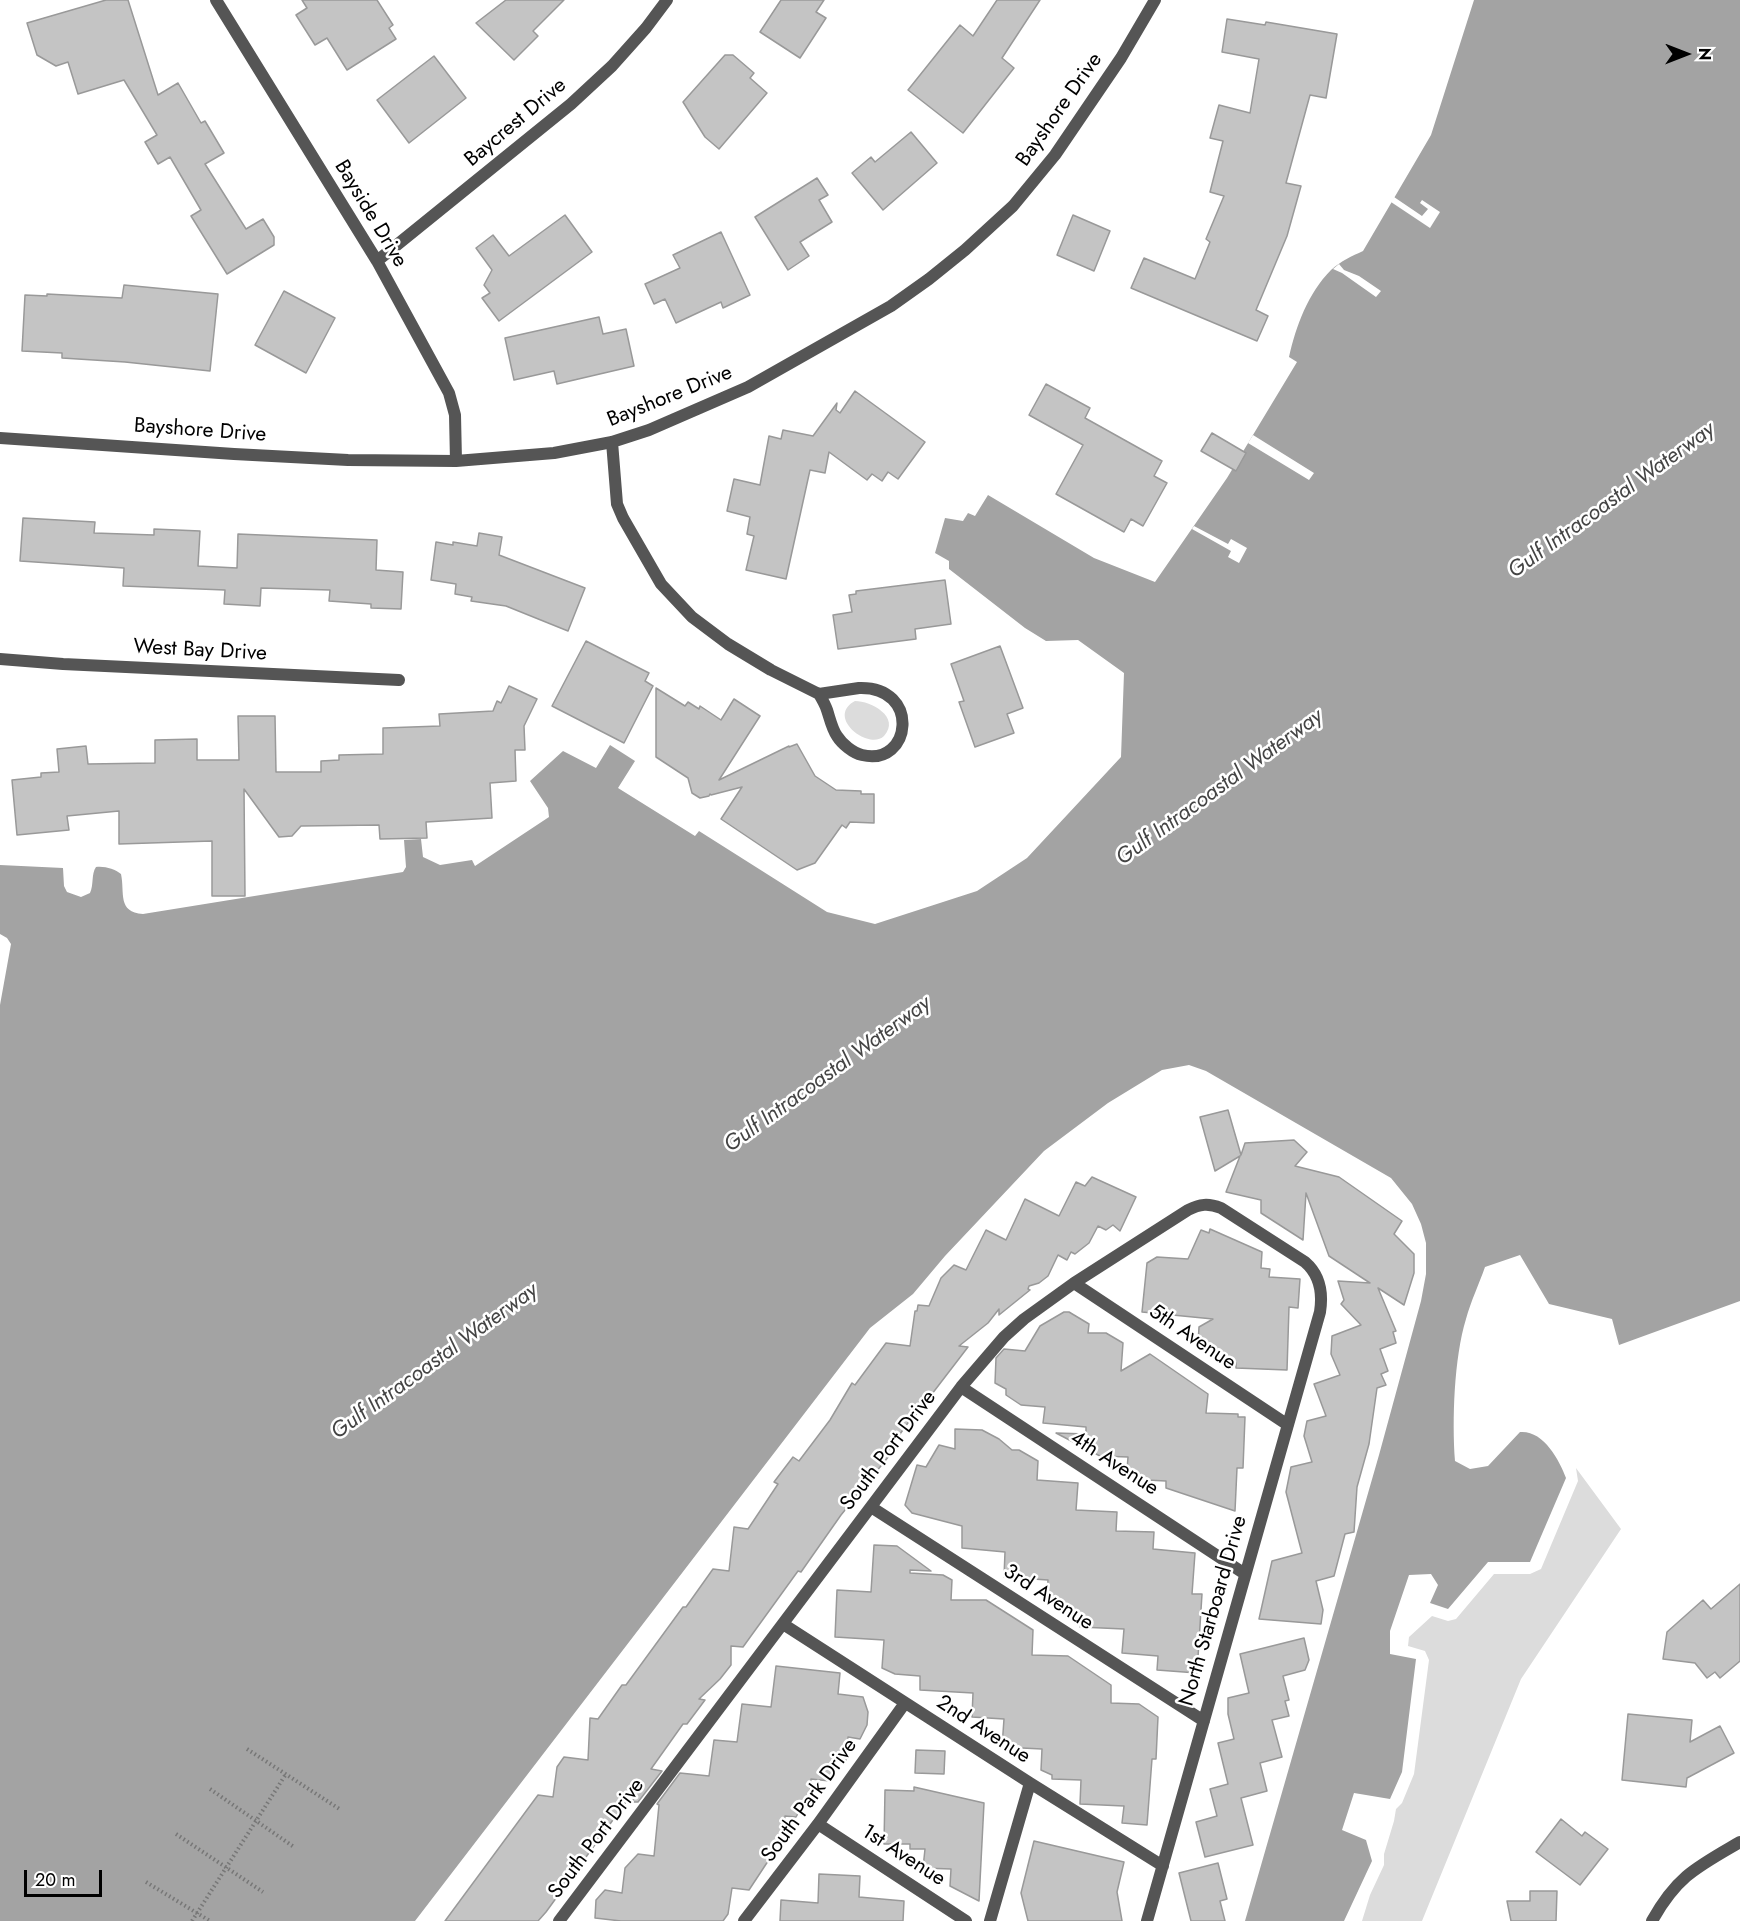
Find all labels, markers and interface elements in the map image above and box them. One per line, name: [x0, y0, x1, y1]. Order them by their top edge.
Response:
north arrow: [1656, 24, 1716, 84]
street label: Bayshore Drive: [1012, 48, 1108, 172]
text: N: [1693, 48, 1716, 60]
street label: Baycrest Drive: [460, 73, 572, 173]
street label: Bayside Drive: [328, 156, 412, 272]
street label: Bayshore Drive: [604, 360, 736, 434]
street label: Bayshore Drive: [133, 414, 267, 448]
water label: Gulf Intracoastal Waterway: [1503, 417, 1721, 585]
street label: West Bay Drive: [133, 635, 267, 667]
water label: Gulf Intracoastal Waterway: [1111, 704, 1329, 872]
water label: Gulf Intracoastal Waterway: [719, 991, 937, 1159]
water label: Gulf Intracoastal Waterway: [326, 1278, 544, 1446]
street label: 5th Avenue: [1144, 1300, 1240, 1376]
street label: South Port Drive: [836, 1386, 942, 1516]
street label: 4th Avenue: [1065, 1426, 1163, 1502]
street label: North Starboard Drive: [1175, 1513, 1253, 1709]
street label: 3rd Avenue: [998, 1560, 1098, 1636]
street label: 2nd Avenue: [931, 1690, 1035, 1770]
street label: South Park Drive: [757, 1734, 863, 1868]
street label: South Port Drive: [544, 1774, 650, 1904]
street label: 1st Avenue: [856, 1820, 950, 1892]
scale bar: [27, 1858, 105, 1896]
text: 20 m: [35, 1867, 75, 1893]

